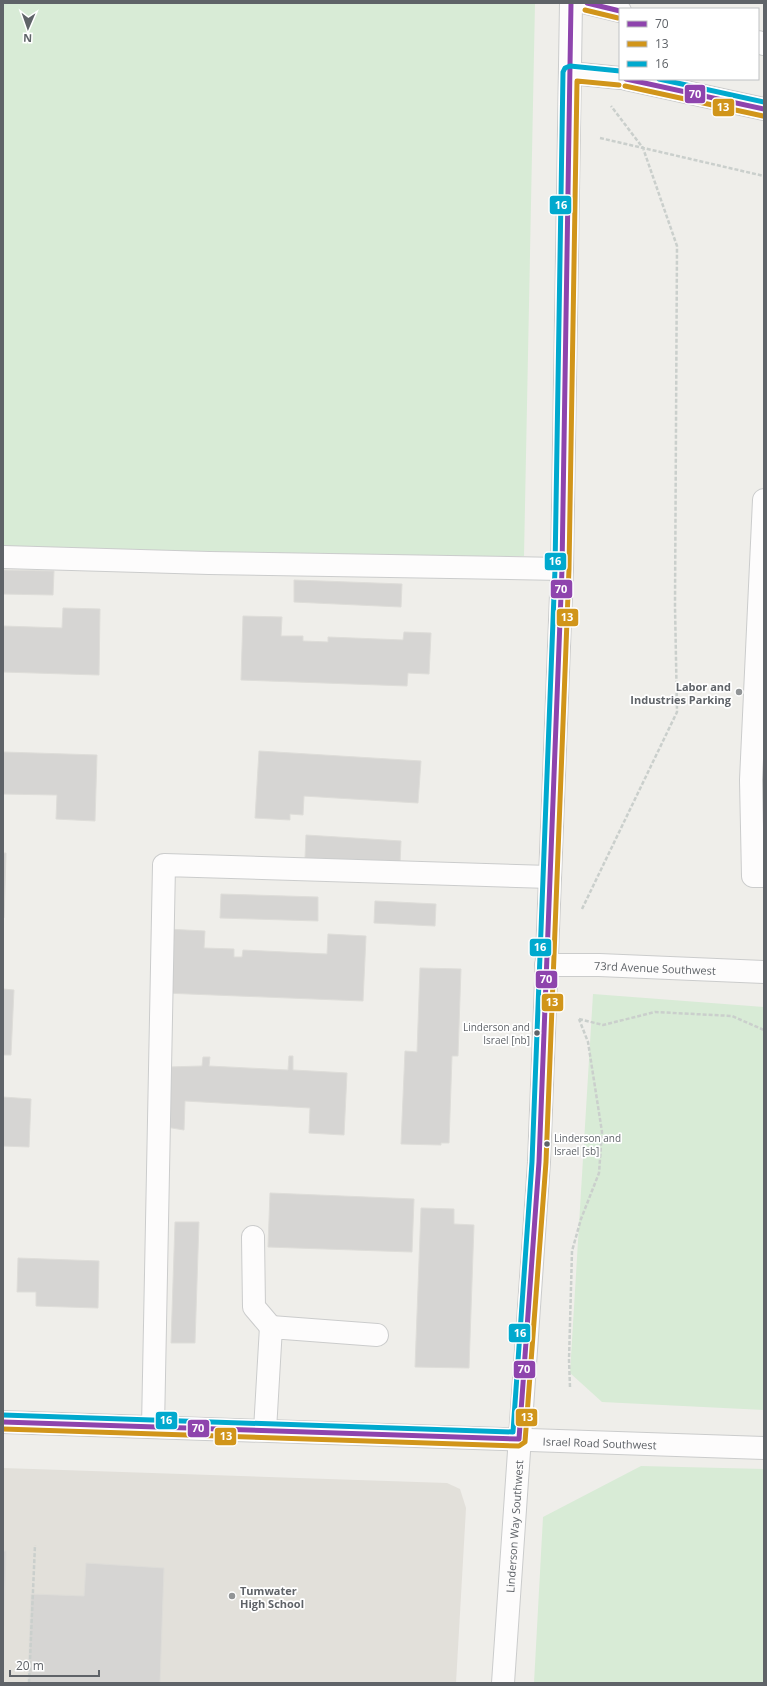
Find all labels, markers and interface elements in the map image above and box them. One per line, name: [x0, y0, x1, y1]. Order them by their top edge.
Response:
north arrow: [8, 8, 48, 48]
legend: [619, 8, 759, 80]
text: 70: [655, 15, 669, 32]
text: N: [23, 31, 32, 46]
text: 13: [655, 35, 669, 52]
text: 16: [655, 55, 669, 72]
line badge: 70: [684, 84, 706, 104]
text: 70: [689, 86, 701, 101]
line badge: 13: [712, 98, 735, 117]
text: 13: [717, 99, 729, 114]
line badge: 16: [549, 195, 572, 215]
text: 16: [555, 197, 567, 212]
line badge: 16: [544, 552, 567, 571]
text: 16: [549, 553, 561, 568]
line badge: 70: [550, 579, 573, 599]
text: 70: [555, 581, 567, 596]
line badge: 13: [556, 608, 579, 627]
text: 13: [561, 609, 573, 624]
place label: Labor and Industries Parking: [630, 679, 732, 707]
marker: Labor and Industries Parking: [734, 687, 744, 697]
line badge: 16: [529, 938, 552, 957]
text: 16: [534, 939, 546, 954]
street label: 73rd Avenue Southwest: [594, 958, 716, 977]
line badge: 70: [535, 970, 558, 989]
text: 70: [540, 971, 552, 986]
line badge: 13: [541, 993, 564, 1012]
text: 13: [546, 994, 558, 1009]
place label: Linderson and Israel [nb]: [463, 1020, 530, 1047]
marker: Linderson and Israel [nb]: [532, 1028, 542, 1038]
place label: Linderson and Israel [sb]: [554, 1131, 621, 1158]
marker: Linderson and Israel [sb]: [542, 1139, 552, 1149]
line badge: 16: [508, 1323, 531, 1343]
text: 16: [514, 1325, 526, 1340]
line badge: 70: [513, 1360, 536, 1379]
text: 70: [518, 1361, 530, 1376]
line badge: 13: [515, 1408, 538, 1427]
text: 13: [521, 1409, 533, 1424]
line badge: 16: [155, 1411, 178, 1430]
text: 16: [160, 1412, 172, 1427]
line badge: 70: [187, 1419, 210, 1438]
text: 70: [192, 1420, 204, 1435]
line badge: 13: [214, 1427, 237, 1446]
text: 13: [220, 1428, 232, 1443]
street label: Israel Road Southwest: [542, 1433, 657, 1452]
street label: Linderson Way Southwest: [502, 1460, 526, 1593]
place label: Tumwater High School: [240, 1583, 304, 1611]
marker: Tumwater High School: [227, 1591, 237, 1601]
scale bar: [10, 1652, 99, 1678]
text: 20 m: [16, 1657, 44, 1674]

